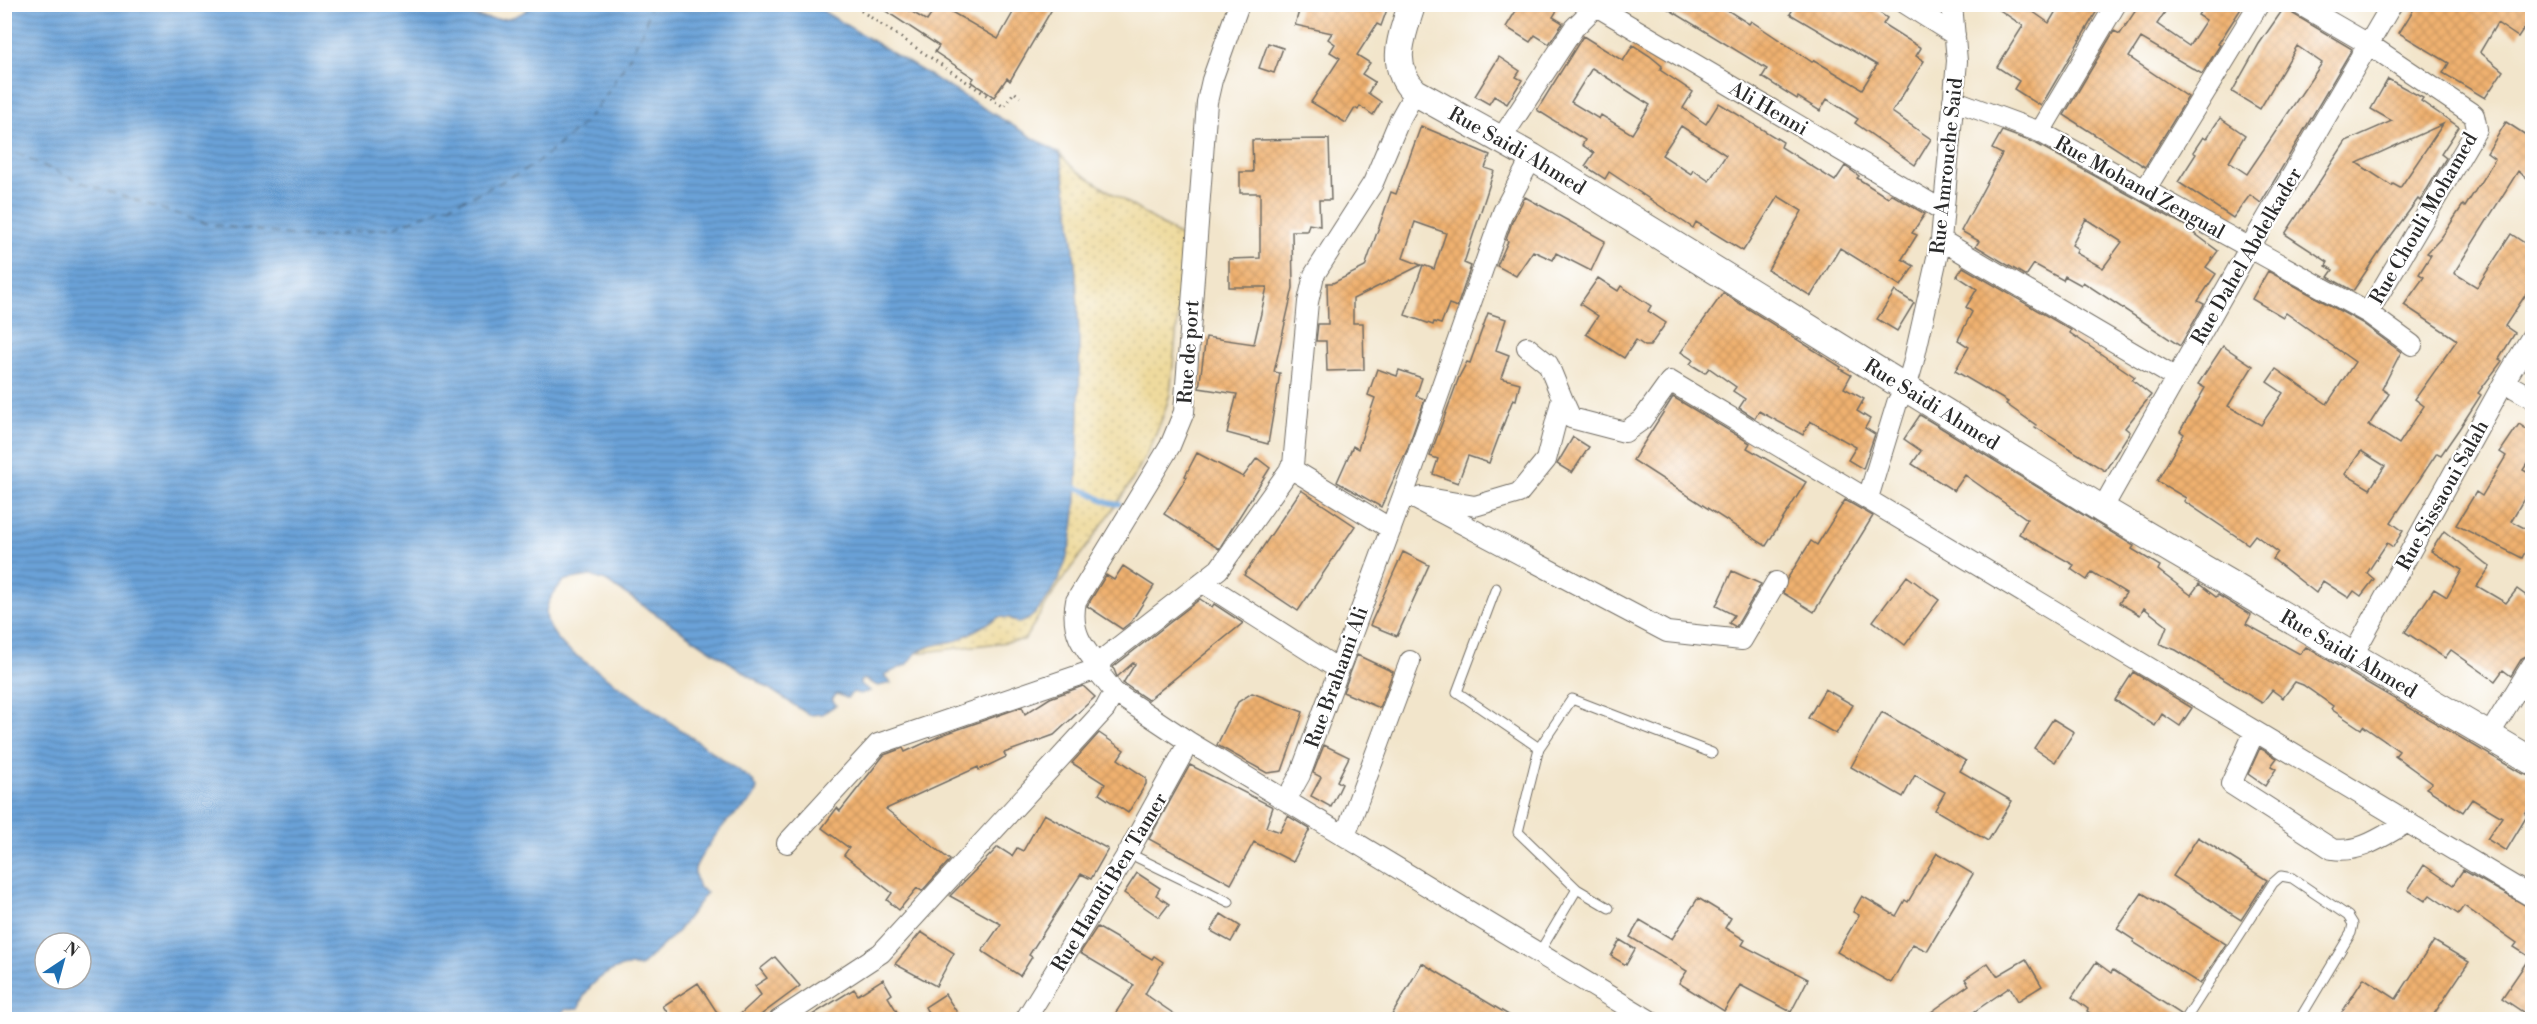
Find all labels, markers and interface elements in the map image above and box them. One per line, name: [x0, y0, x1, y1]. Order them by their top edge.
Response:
street label: Ali Henni: [1723, 76, 1812, 142]
street label: Rue Amrouche Said: [1926, 76, 1969, 256]
street label: Rue Saidi Ahmed: [1444, 102, 1590, 201]
street label: Rue Chouli Mohamed: [2365, 128, 2484, 309]
street label: Rue Mohand Zengual: [2050, 131, 2229, 245]
street label: Rue Dahel Abdelkader: [2186, 163, 2308, 350]
street label: Rue de port: [1173, 299, 1206, 405]
street label: Rue Saidi Ahmed: [1859, 354, 2004, 457]
street label: Rue Sissaoui Salah: [2392, 416, 2495, 575]
street label: Rue Brahami Ali: [1300, 603, 1375, 752]
street label: Rue Saidi Ahmed: [2275, 605, 2422, 705]
street label: Rue Hamdi Ben Tamer: [1047, 788, 1174, 977]
north arrow: [33, 931, 93, 991]
text: N: [60, 938, 83, 962]

